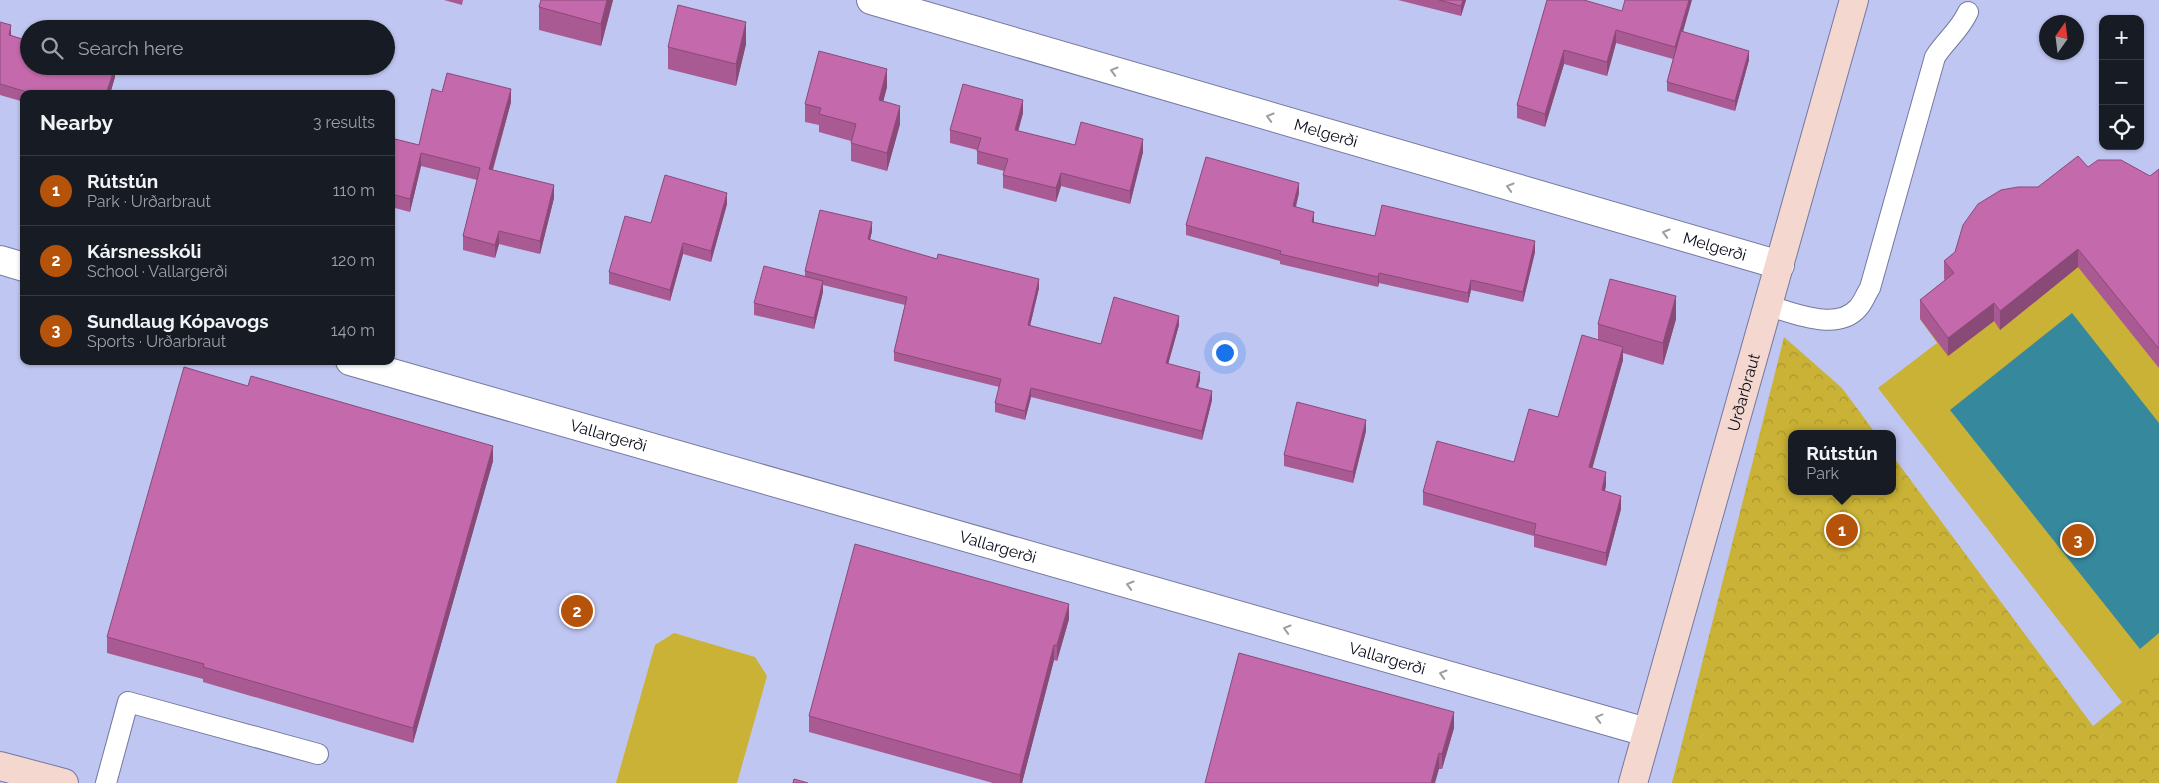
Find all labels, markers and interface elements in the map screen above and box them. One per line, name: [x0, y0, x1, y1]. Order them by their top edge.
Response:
north arrow: [2039, 15, 2084, 60]
map controls: [2099, 15, 2144, 150]
button: +: [2099, 15, 2144, 60]
search box: [20, 20, 395, 75]
icon: search: [38, 34, 66, 62]
text: Search here: [78, 37, 184, 59]
button: −: [2099, 60, 2144, 105]
one-way arrow: [1111, 67, 1119, 77]
button: locate: [2099, 105, 2144, 150]
text: Nearby: [40, 110, 113, 135]
one-way arrow: [1267, 112, 1275, 122]
text: 3 results: [313, 113, 375, 132]
street label: Melgerði: [1292, 115, 1360, 151]
text: Rútstún: [87, 170, 158, 192]
text: 1: [52, 181, 60, 200]
text: 110 m: [333, 181, 375, 200]
one-way arrow: [1506, 183, 1515, 193]
text: Park · Urðarbraut: [87, 192, 211, 211]
one-way arrow: [1662, 228, 1670, 239]
street label: Melgerði: [1681, 228, 1749, 265]
text: Kársnesskóli: [87, 240, 201, 262]
text: 2: [51, 251, 61, 270]
text: 120 m: [331, 251, 375, 270]
text: School · Vallargerði: [87, 262, 227, 281]
text: Sundlaug Kópavogs: [87, 310, 269, 332]
text: 3: [52, 321, 60, 340]
text: 140 m: [331, 321, 375, 340]
text: Sports · Urðarbraut: [87, 332, 226, 351]
your location: [1212, 340, 1238, 366]
street label: Urðarbraut: [1724, 351, 1764, 434]
street label: Vallargerði: [568, 415, 649, 456]
popup: [1788, 430, 1896, 495]
text: Rútstún: [1806, 442, 1878, 464]
text: Park: [1806, 464, 1839, 483]
pin: 1: [1826, 511, 1858, 549]
pin: 3: [2062, 521, 2094, 559]
street label: Vallargerði: [957, 527, 1038, 567]
one-way arrow: [1127, 580, 1135, 590]
pin: 2: [561, 592, 593, 630]
one-way arrow: [1283, 625, 1291, 635]
street label: Vallargerði: [1347, 638, 1428, 678]
one-way arrow: [1439, 670, 1447, 680]
one-way arrow: [1595, 713, 1604, 724]

